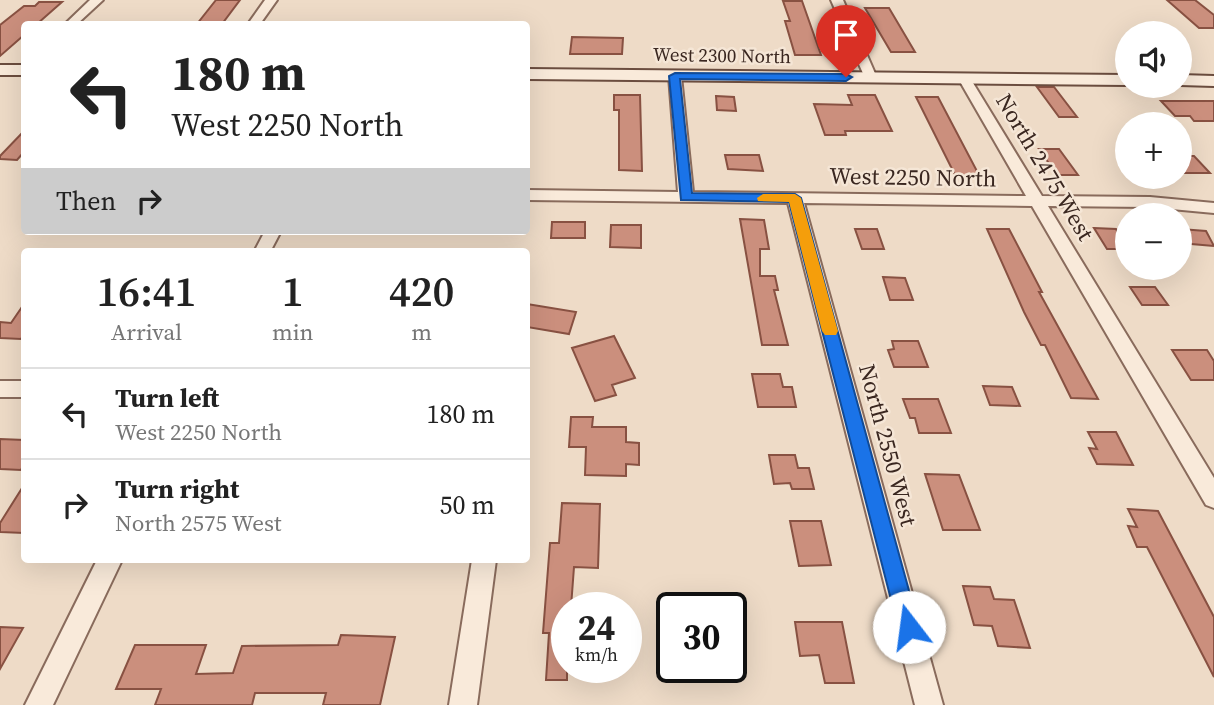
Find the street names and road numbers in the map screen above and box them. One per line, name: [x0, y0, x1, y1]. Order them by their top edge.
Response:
street label: West 2300 North: [653, 41, 791, 69]
street label: North 2475 West: [988, 87, 1102, 247]
street label: West 2250 North: [829, 160, 997, 194]
street label: North 2550 West: [851, 360, 925, 530]

